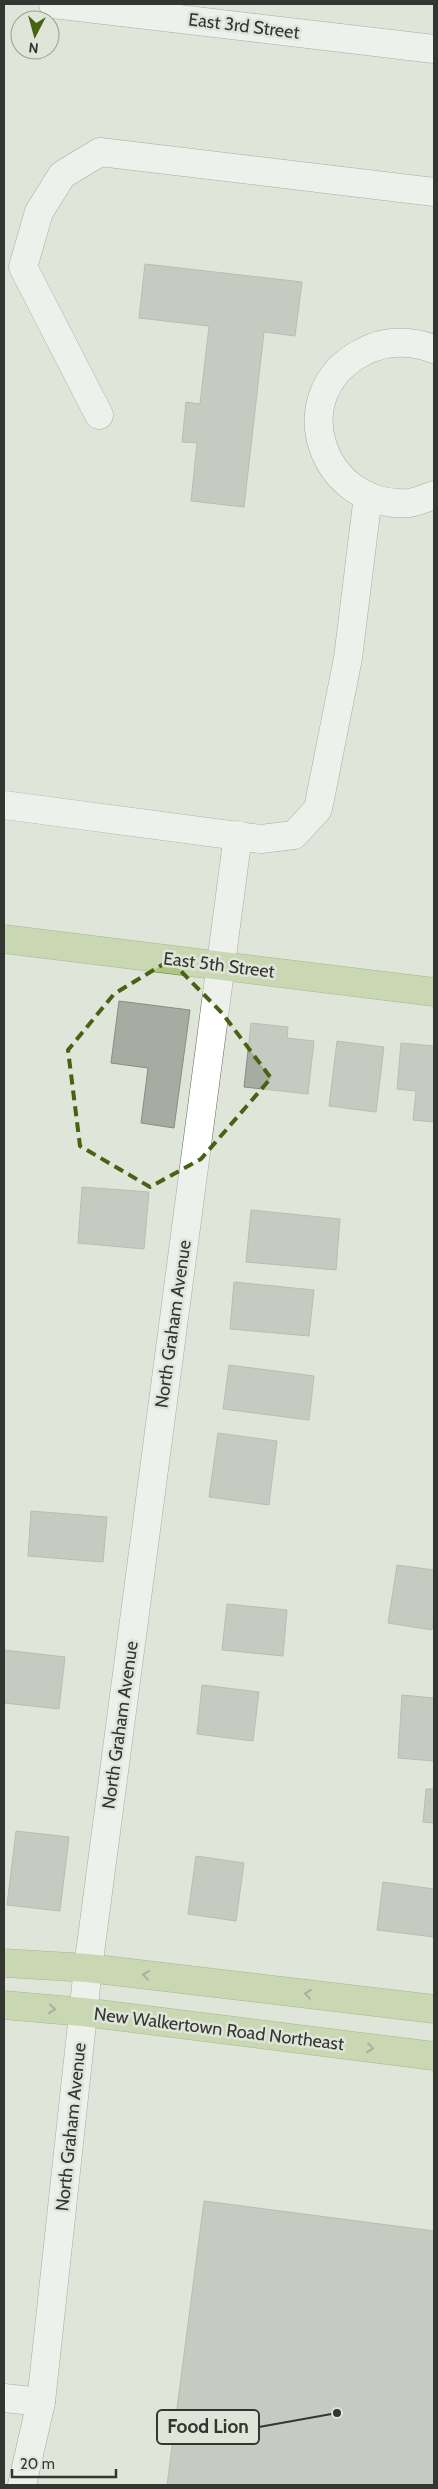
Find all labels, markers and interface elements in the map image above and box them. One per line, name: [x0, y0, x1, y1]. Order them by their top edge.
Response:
street label: East 3rd Street: [187, 8, 301, 44]
north arrow: [10, 10, 60, 60]
text: N: [28, 38, 40, 57]
street label: East 5th Street: [162, 947, 276, 983]
street label: North Graham Avenue: [150, 1239, 196, 1409]
street label: North Graham Avenue: [97, 1640, 143, 1810]
one-way arrow: [142, 1970, 150, 1981]
one-way arrow: [303, 1989, 311, 2000]
street label: New Walkertown Road Northeast: [93, 2003, 345, 2055]
one-way arrow: [49, 2004, 57, 2015]
street label: North Graham Avenue: [51, 2042, 91, 2212]
one-way arrow: [366, 2042, 374, 2053]
callout: Food Lion: [157, 2410, 259, 2444]
text: Food Lion: [167, 2415, 249, 2438]
scale bar: [12, 2446, 116, 2478]
text: 20 m: [20, 2455, 55, 2473]

